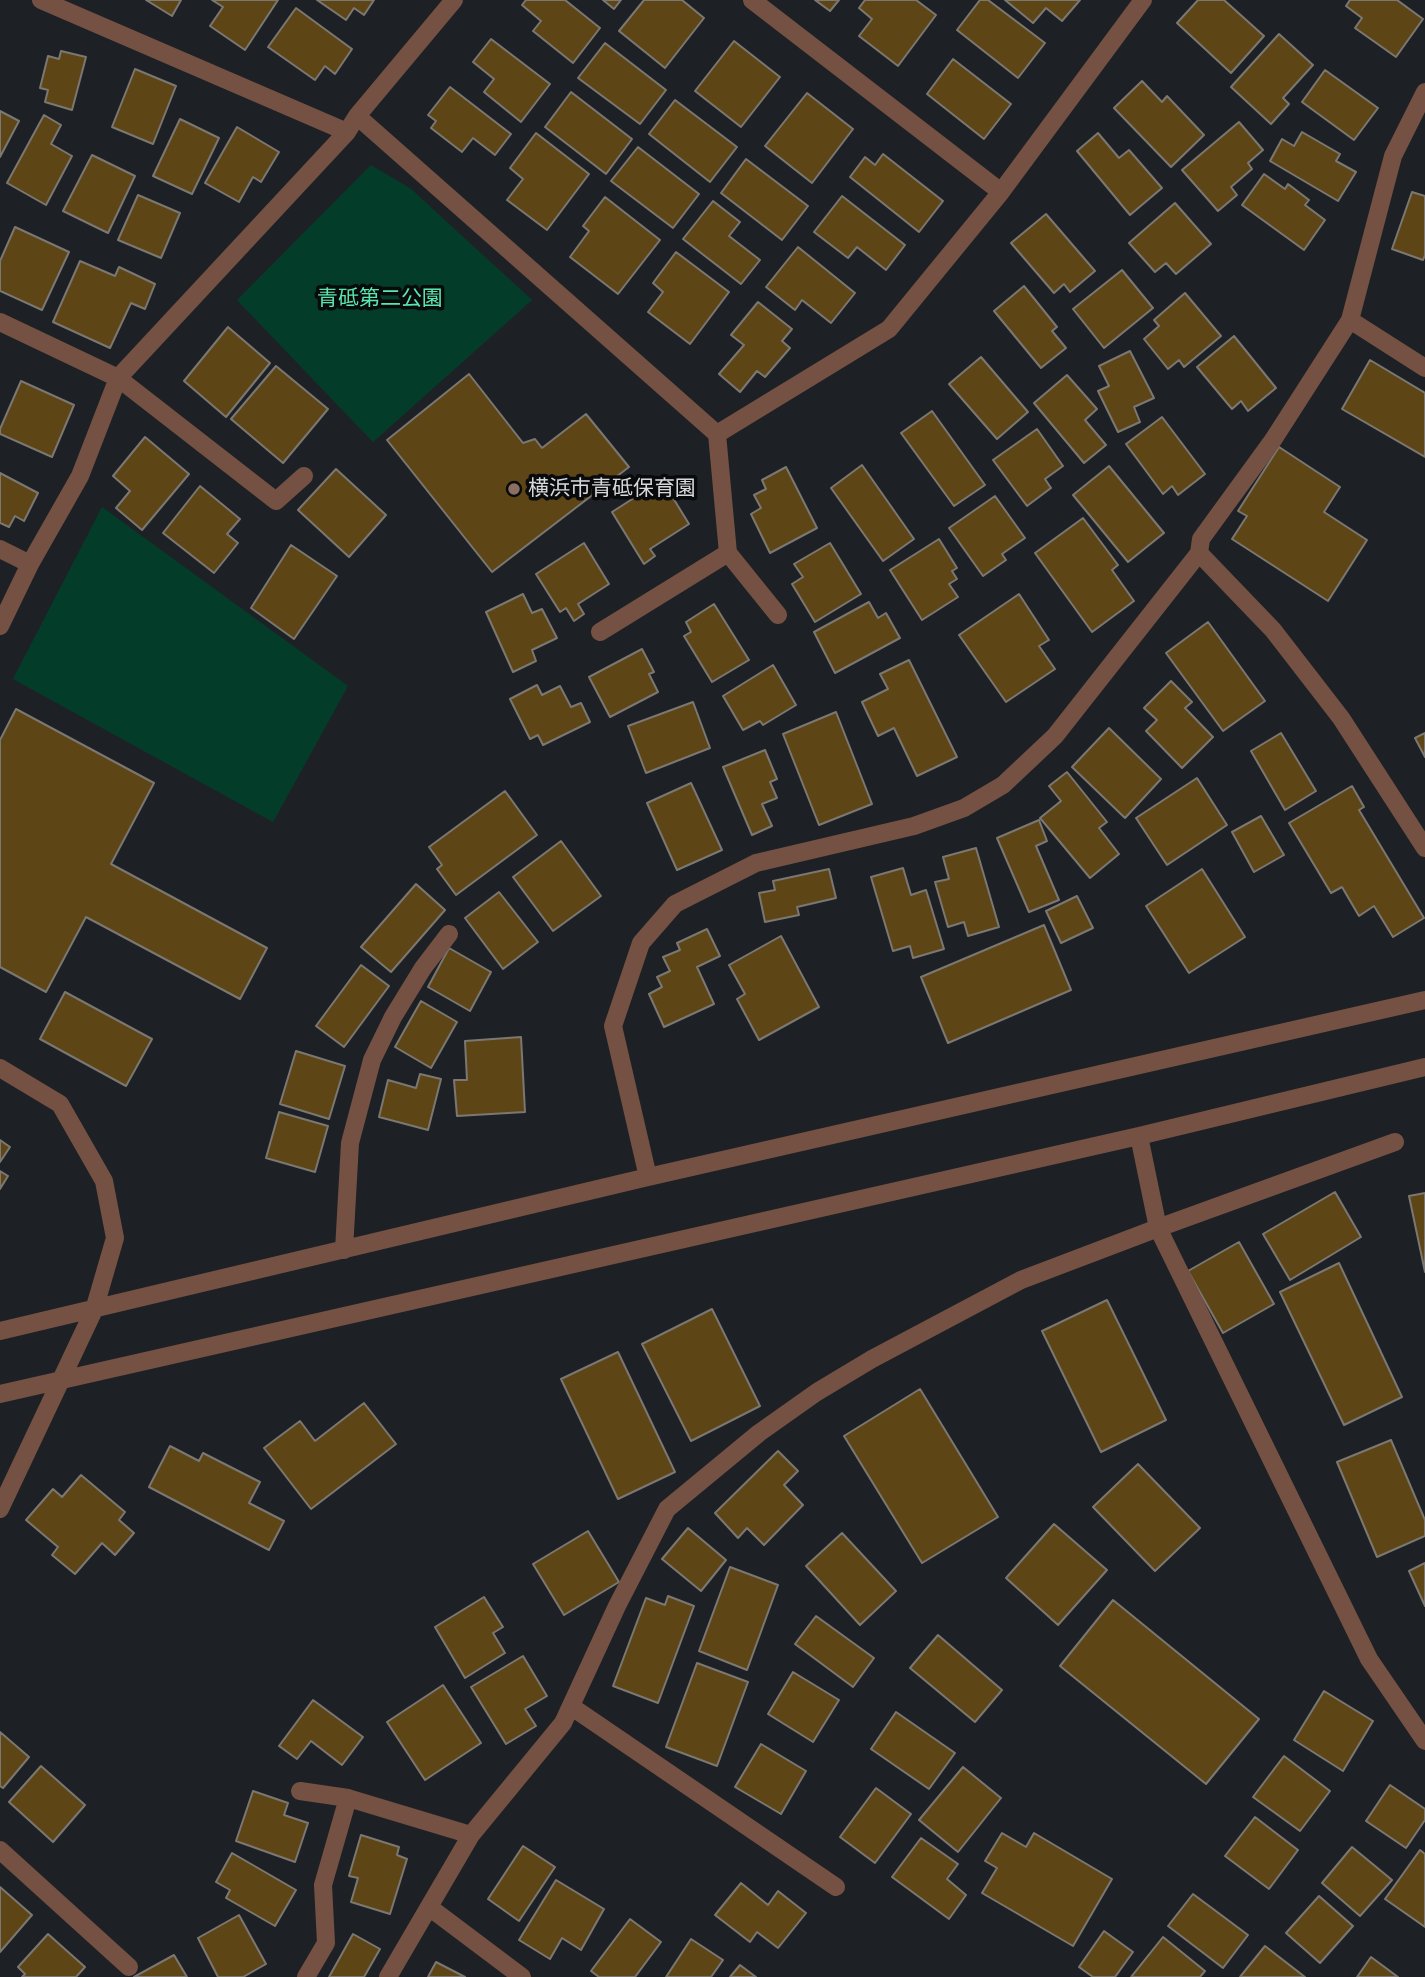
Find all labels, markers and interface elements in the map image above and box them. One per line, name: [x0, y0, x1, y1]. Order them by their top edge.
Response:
park label: 青砥第二公園: [317, 286, 443, 312]
place label: 横浜市青砥保育園: [528, 476, 696, 502]
marker: 横浜市青砥保育園: [506, 481, 522, 497]

